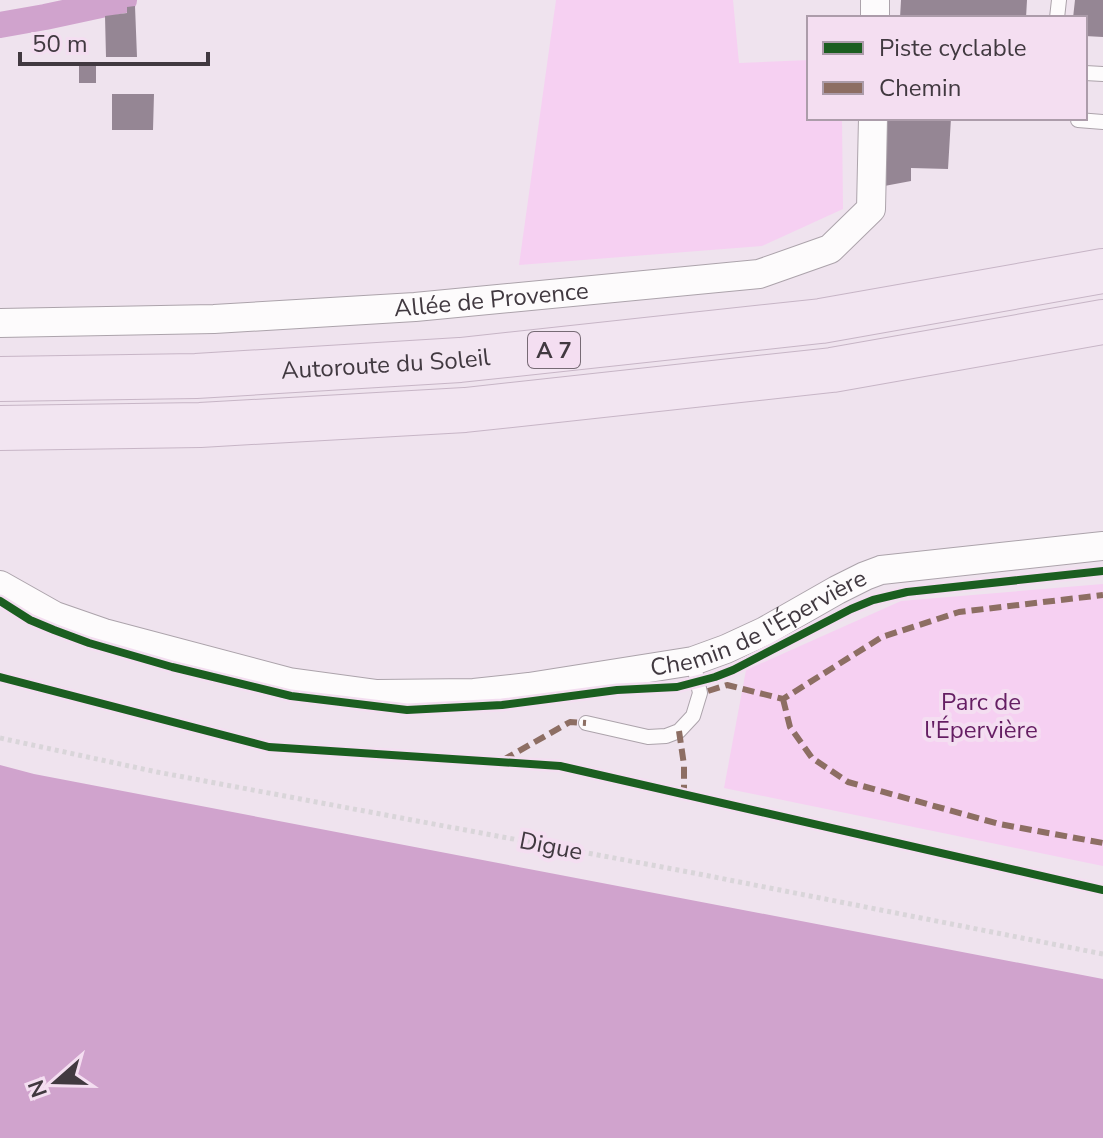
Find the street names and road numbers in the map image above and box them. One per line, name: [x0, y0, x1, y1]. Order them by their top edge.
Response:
street label: Allée de Provence: [393, 274, 590, 324]
road number: A 7: [528, 332, 580, 368]
street label: Autoroute du Soleil: [280, 341, 492, 387]
street label: Chemin de l'Épervière: [648, 562, 872, 684]
street label: Digue: [517, 824, 585, 868]

